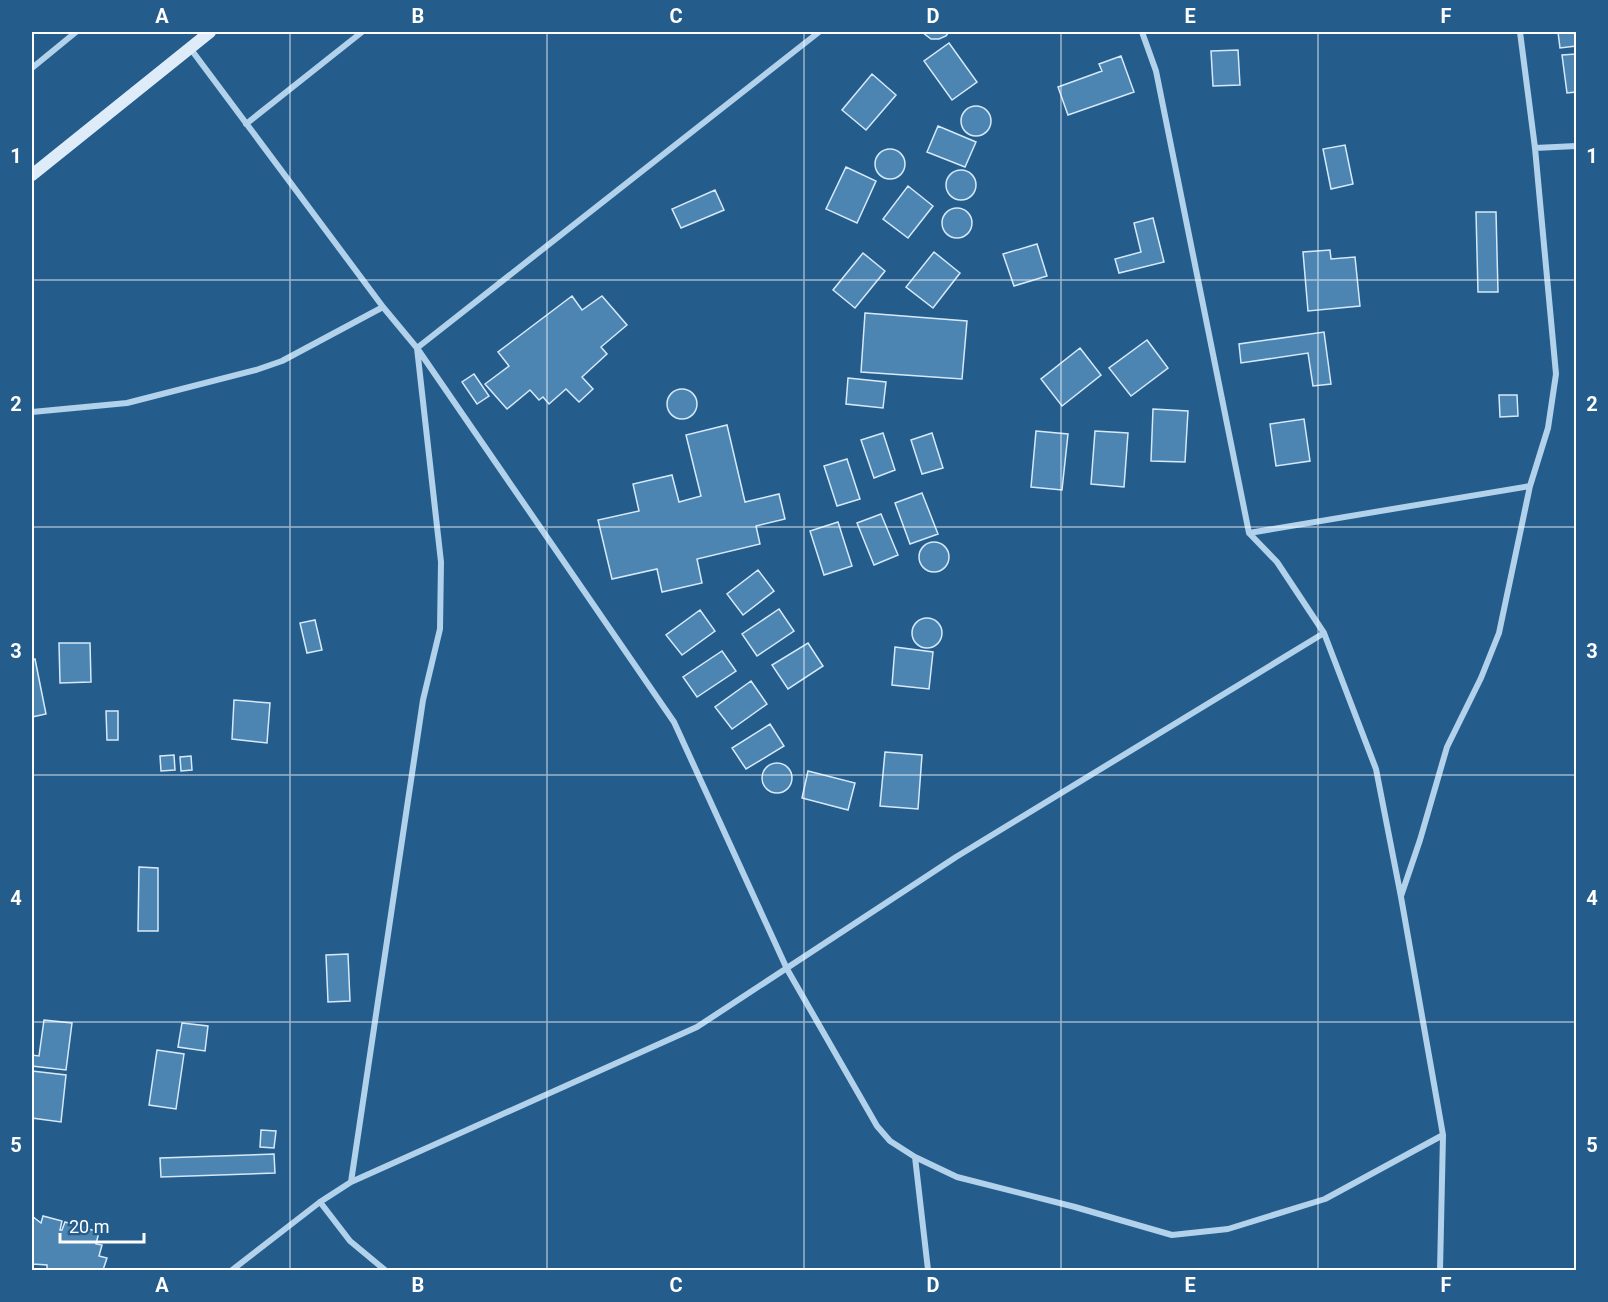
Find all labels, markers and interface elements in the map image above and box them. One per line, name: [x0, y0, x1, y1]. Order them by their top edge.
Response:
text: A: [155, 4, 169, 28]
text: B: [412, 4, 424, 28]
text: C: [669, 4, 683, 28]
text: D: [927, 4, 940, 28]
text: E: [1184, 4, 1196, 28]
text: F: [1441, 4, 1452, 28]
text: 1: [10, 144, 22, 168]
text: 1: [1586, 144, 1598, 168]
text: 2: [10, 392, 22, 416]
text: 2: [1586, 392, 1598, 416]
text: 3: [10, 639, 22, 663]
text: 3: [1586, 639, 1598, 663]
text: 4: [10, 886, 22, 910]
text: 4: [1586, 886, 1598, 910]
text: 5: [10, 1133, 22, 1157]
text: 5: [1586, 1133, 1598, 1157]
scale bar: [60, 1206, 144, 1244]
text: 20 m: [69, 1216, 109, 1237]
text: A: [155, 1273, 169, 1297]
text: B: [412, 1273, 424, 1297]
text: C: [669, 1273, 683, 1297]
text: D: [927, 1273, 940, 1297]
text: E: [1184, 1273, 1196, 1297]
text: F: [1441, 1273, 1452, 1297]

